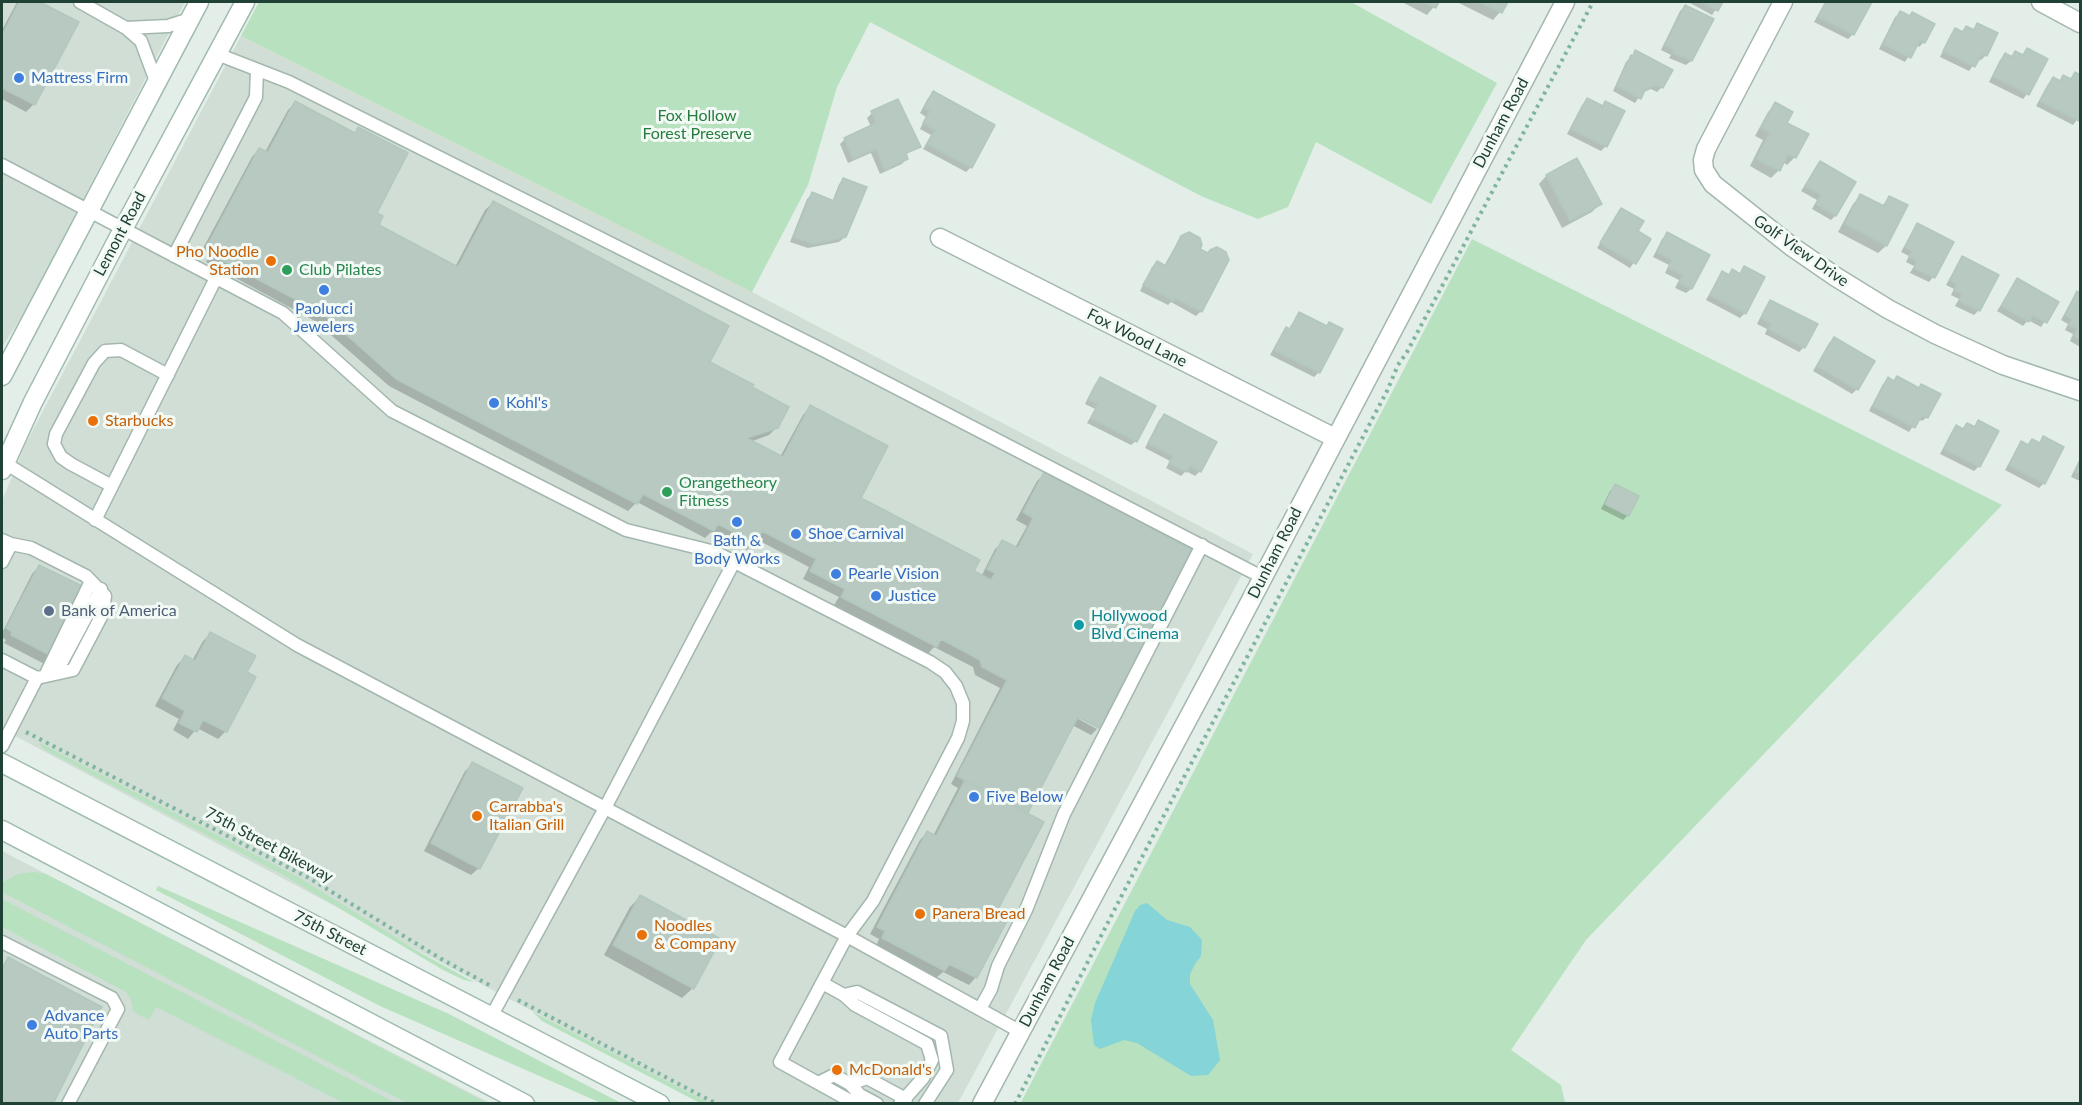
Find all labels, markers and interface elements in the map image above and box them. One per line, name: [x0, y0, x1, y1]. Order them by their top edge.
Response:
place label: Mattress Firm: [31, 68, 128, 88]
marker: Mattress Firm: [12, 71, 26, 85]
street label: Dunham Road: [1469, 75, 1533, 171]
park label: Fox Hollow Forest Preserve: [642, 106, 752, 144]
street label: Lemont Road: [90, 189, 150, 279]
street label: Golf View Drive: [1750, 211, 1852, 291]
place label: Pho Noodle Station: [176, 242, 259, 280]
marker: Pho Noodle Station: [264, 254, 278, 268]
place label: Club Pilates: [299, 260, 382, 280]
marker: Club Pilates: [280, 263, 294, 277]
marker: Paolucci Jewelers: [317, 283, 331, 297]
place label: Paolucci Jewelers: [294, 299, 354, 337]
street label: Fox Wood Lane: [1084, 305, 1190, 371]
place label: Kohl's: [506, 393, 548, 413]
marker: Kohl's: [487, 396, 501, 410]
place label: Starbucks: [105, 411, 173, 431]
marker: Starbucks: [86, 414, 100, 428]
place label: Orangetheory Fitness: [679, 473, 777, 511]
marker: Orangetheory Fitness: [660, 485, 674, 499]
street label: Dunham Road: [1244, 504, 1306, 602]
marker: Bath & Body Works: [730, 515, 744, 529]
place label: Shoe Carnival: [808, 524, 904, 544]
marker: Shoe Carnival: [789, 527, 803, 541]
place label: Bath & Body Works: [694, 531, 780, 569]
place label: Pearle Vision: [848, 564, 939, 584]
marker: Pearle Vision: [829, 567, 843, 581]
place label: Justice: [888, 586, 936, 606]
marker: Justice: [869, 589, 883, 603]
place label: Bank of America: [61, 601, 177, 621]
marker: Bank of America: [42, 604, 56, 618]
place label: Hollywood Blvd Cinema: [1091, 606, 1179, 644]
marker: Hollywood Blvd Cinema: [1072, 618, 1086, 632]
place label: Five Below: [986, 787, 1063, 807]
marker: Five Below: [967, 790, 981, 804]
place label: Carrabba's Italian Grill: [489, 797, 564, 835]
street label: 75th Street Bikeway: [202, 803, 336, 887]
marker: Carrabba's Italian Grill: [470, 809, 484, 823]
place label: Panera Bread: [932, 904, 1025, 924]
street label: 75th Street: [290, 906, 370, 960]
marker: Panera Bread: [913, 907, 927, 921]
place label: Noodles & Company: [654, 916, 736, 954]
marker: Noodles & Company: [635, 928, 649, 942]
street label: Dunham Road: [1015, 934, 1079, 1030]
place label: Advance Auto Parts: [44, 1006, 118, 1044]
marker: Advance Auto Parts: [25, 1018, 39, 1032]
place label: McDonald's: [849, 1060, 932, 1080]
marker: McDonald's: [830, 1063, 844, 1077]

